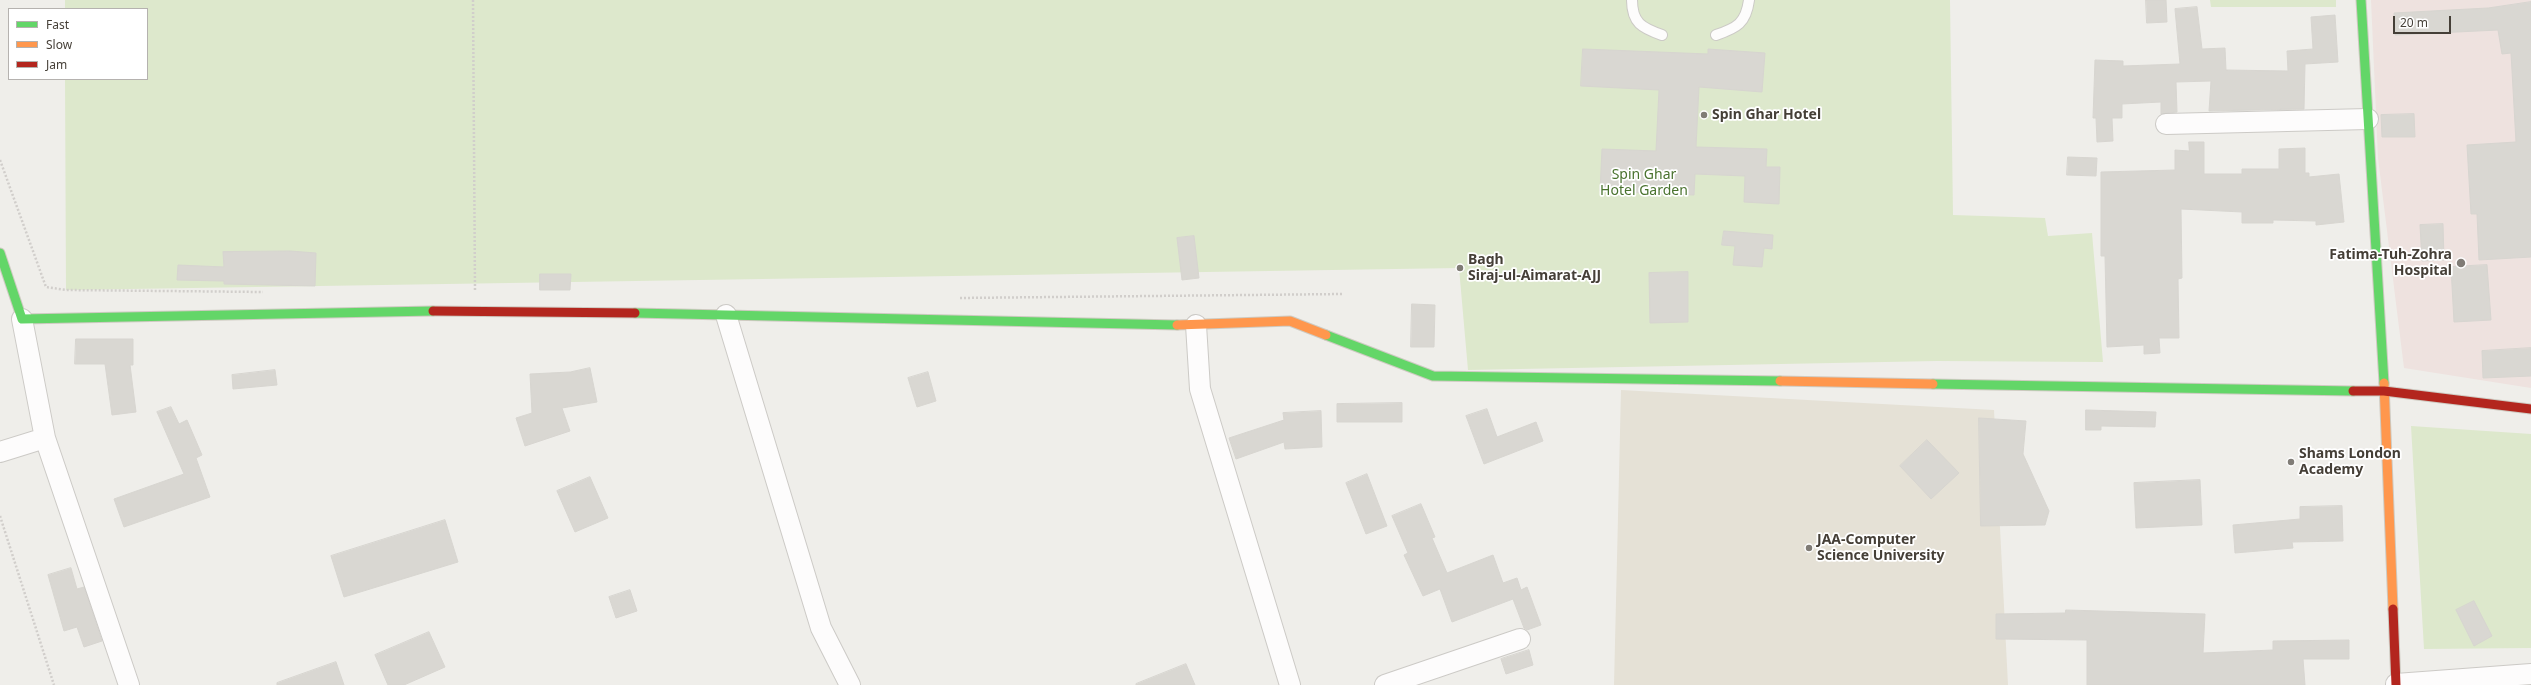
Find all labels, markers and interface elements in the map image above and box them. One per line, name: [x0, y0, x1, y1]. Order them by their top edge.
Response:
legend: [8, 8, 148, 80]
scale bar: [2395, 8, 2453, 34]
text: 20 m: [2400, 14, 2428, 31]
text: Fast: [46, 16, 69, 33]
text: Slow: [46, 36, 72, 53]
text: Jam: [46, 56, 67, 73]
place label: Spin Ghar Hotel: [1712, 107, 1821, 123]
marker: Spin Ghar Hotel: [1699, 110, 1709, 120]
park label: Spin Ghar Hotel Garden: [1600, 167, 1688, 200]
place label: Fatima-Tuh-Zohra Hospital: [2329, 247, 2452, 280]
place label: Bagh Siraj-ul-Aimarat-AJJ: [1468, 252, 1601, 284]
marker: Fatima-Tuh-Zohra Hospital: [2455, 257, 2467, 269]
marker: Bagh Siraj-ul-Aimarat-AJJ: [1455, 263, 1465, 273]
place label: Shams London Academy: [2299, 446, 2401, 478]
marker: Shams London Academy: [2286, 457, 2296, 467]
place label: JAA-Computer Science University: [1817, 532, 1945, 564]
marker: JAA-Computer Science University: [1804, 543, 1814, 553]

